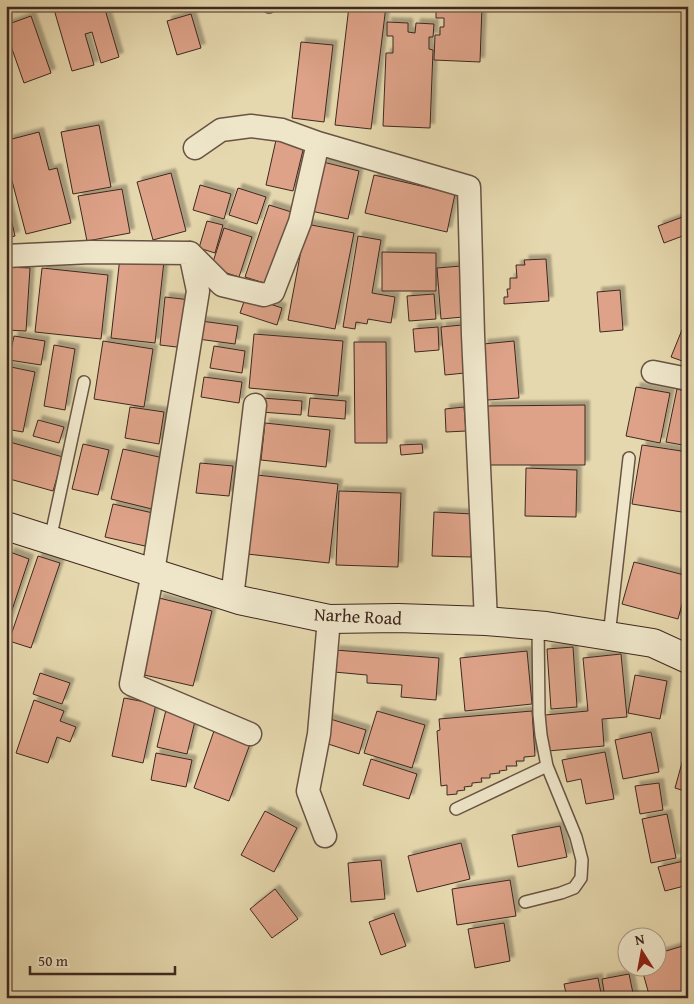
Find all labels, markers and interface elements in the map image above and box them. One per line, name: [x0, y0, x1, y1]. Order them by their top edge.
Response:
street label: Narhe Road: [313, 600, 403, 632]
north arrow: [616, 926, 666, 976]
text: N: [633, 928, 647, 950]
scale bar: [30, 944, 175, 976]
text: 50 m: [38, 950, 69, 971]

